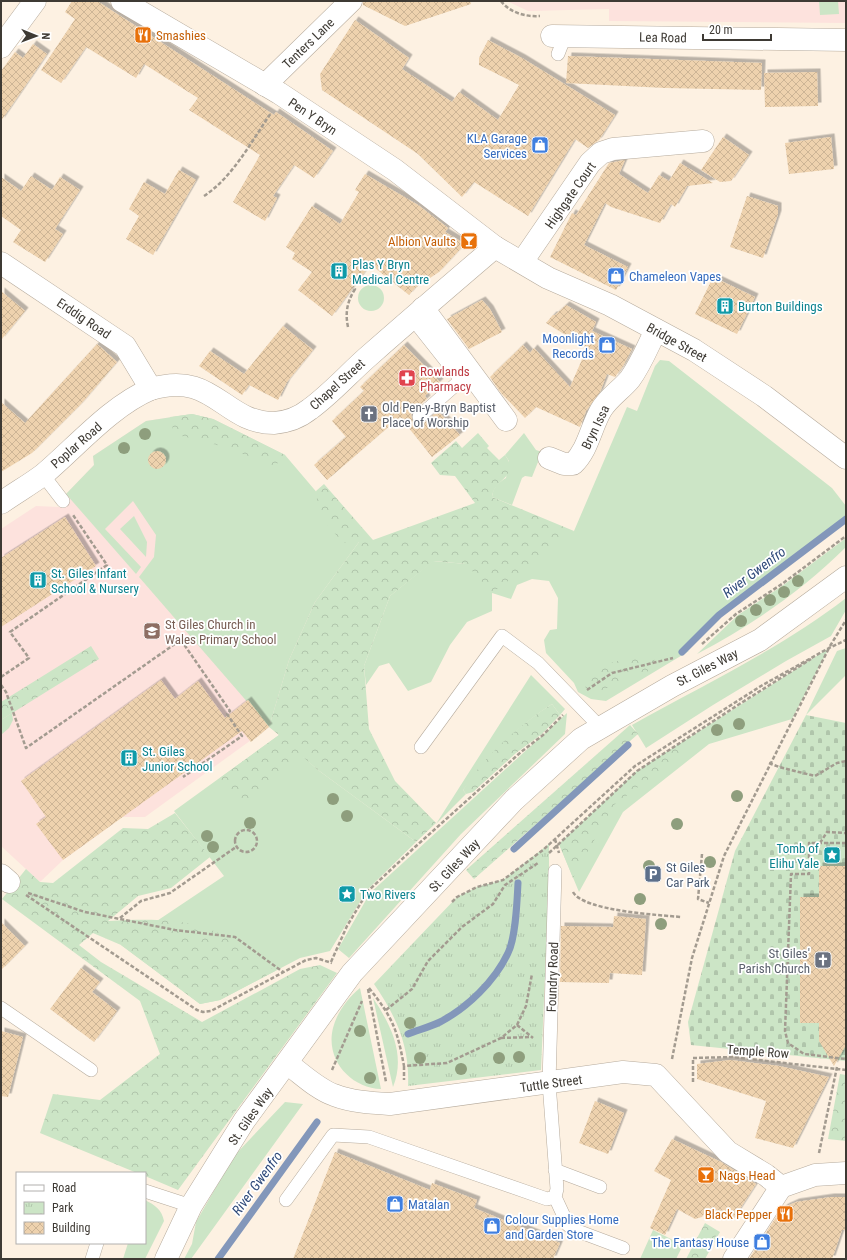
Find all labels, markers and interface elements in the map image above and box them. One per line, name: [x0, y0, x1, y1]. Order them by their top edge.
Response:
street label: Tenters Lane: [279, 15, 337, 72]
north arrow: [16, 16, 56, 56]
scale bar: [703, 16, 771, 42]
text: 20 m: [709, 23, 733, 37]
restaurant icon: Smashies: [133, 25, 153, 45]
place label: Smashies: [156, 28, 206, 43]
street label: Lea Road: [639, 30, 687, 45]
text: N: [39, 33, 52, 40]
street label: Pen Y Bryn: [286, 95, 340, 138]
place label: KLA Garage Services: [467, 131, 527, 161]
shop icon: KLA Garage Services: [530, 135, 550, 155]
street label: Highgate Court: [542, 159, 599, 231]
bar icon: Albion Vaults: [459, 231, 479, 251]
place label: Albion Vaults: [388, 234, 456, 249]
place label: Plas Y Bryn Medical Centre: [352, 257, 429, 287]
building icon: Plas Y Bryn Medical Centre: [329, 261, 349, 281]
shop icon: Chameleon Vapes: [606, 266, 626, 286]
place label: Chameleon Vapes: [629, 269, 721, 284]
street label: Erddig Road: [54, 295, 113, 342]
building icon: Burton Buildings: [715, 296, 735, 316]
place label: Burton Buildings: [738, 299, 823, 314]
street label: Bridge Street: [644, 320, 710, 365]
place label: Moonlight Records: [542, 331, 594, 361]
shop icon: Moonlight Records: [597, 335, 617, 355]
street label: Chapel Street: [307, 356, 368, 413]
place label: Rowlands Pharmacy: [420, 364, 472, 394]
pharmacy icon: Rowlands Pharmacy: [397, 368, 417, 388]
place label: Old Pen-y-Bryn Baptist Place of Worship: [382, 400, 496, 430]
street label: Bryn Issa: [578, 403, 613, 452]
church icon: Old Pen-y-Bryn Baptist Place of Worship: [359, 404, 379, 424]
street label: Poplar Road: [48, 419, 105, 471]
water label: River Gwenfro: [719, 543, 789, 601]
place label: St. Giles Infant School & Nursery: [51, 566, 139, 596]
building icon: St. Giles Infant School & Nursery: [28, 570, 48, 590]
place label: St Giles Church in Wales Primary School: [165, 617, 277, 647]
school or university icon: St Giles Church in Wales Primary School: [142, 621, 162, 641]
street label: St. Giles Way: [674, 645, 741, 689]
place label: St. Giles Junior School: [142, 744, 212, 774]
building icon: St. Giles Junior School: [119, 748, 139, 768]
street label: St. Giles Way: [426, 835, 483, 895]
place label: Tomb of Elihu Yale: [769, 841, 819, 871]
place icon: Tomb of Elihu Yale: [822, 845, 842, 865]
place label: St Giles Car Park: [666, 860, 710, 890]
parking icon: St Giles Car Park: [643, 864, 663, 884]
place icon: Two Rivers: [337, 884, 357, 904]
place label: Two Rivers: [360, 887, 416, 902]
street label: Foundry Road: [544, 942, 561, 1012]
place label: St Giles' Parish Church: [738, 946, 810, 976]
church icon: St Giles' Parish Church: [813, 950, 833, 970]
street label: Temple Row: [726, 1042, 790, 1061]
street label: Tuttle Street: [519, 1072, 583, 1095]
street label: St. Giles Way: [225, 1084, 276, 1148]
water label: River Gwenfro: [229, 1148, 286, 1218]
bar icon: Nags Head: [696, 1165, 716, 1185]
place label: Nags Head: [719, 1168, 775, 1183]
legend: [16, 1172, 146, 1244]
text: Road: [52, 1181, 76, 1195]
shop icon: Matalan: [385, 1194, 405, 1214]
place label: Matalan: [408, 1197, 450, 1212]
text: Park: [52, 1201, 74, 1215]
restaurant icon: Black Pepper: [775, 1204, 795, 1224]
place label: Black Pepper: [705, 1207, 772, 1222]
place label: Colour Supplies Home and Garden Store: [505, 1212, 619, 1242]
shop icon: Colour Supplies Home and Garden Store: [482, 1216, 502, 1236]
text: Building: [52, 1221, 90, 1235]
shop icon: The Fantasy House: [752, 1232, 772, 1252]
place label: The Fantasy House: [651, 1235, 749, 1250]

